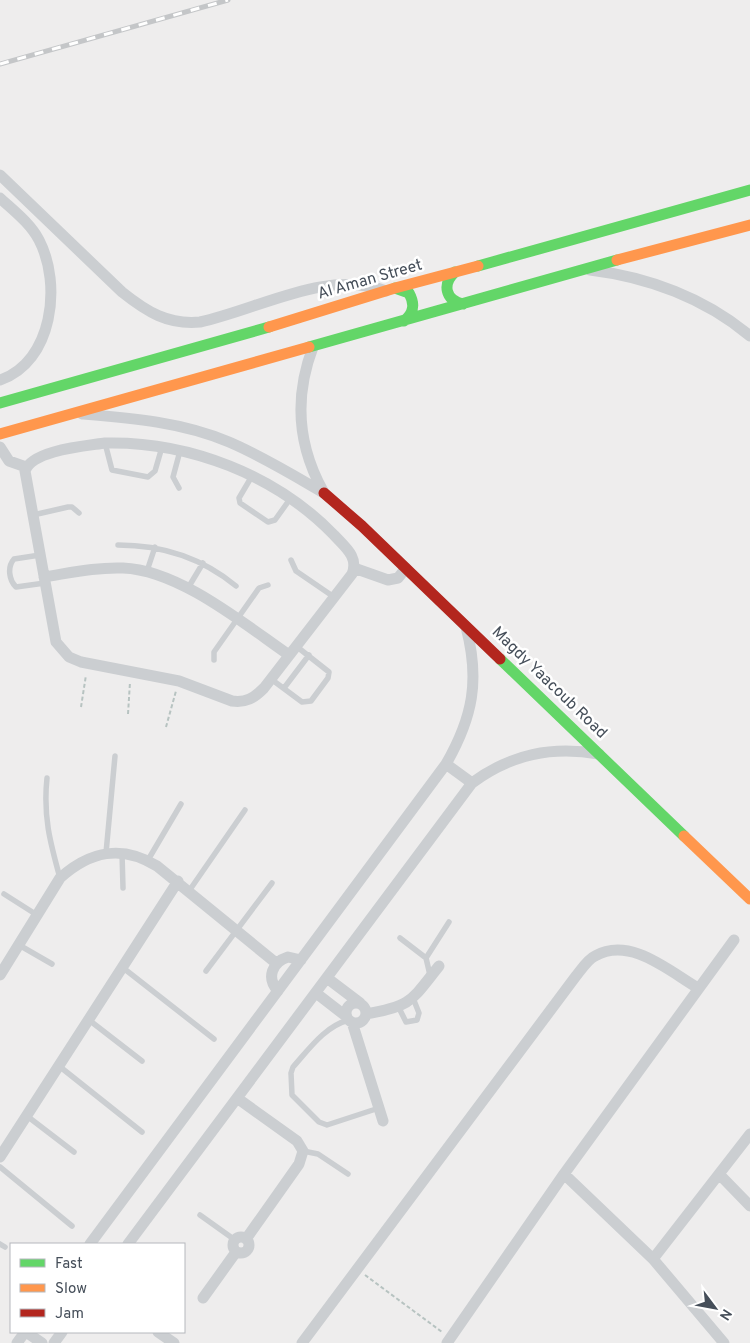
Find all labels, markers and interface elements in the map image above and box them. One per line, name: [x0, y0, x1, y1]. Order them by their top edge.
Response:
street label: Al Aman Street: [315, 255, 425, 305]
street label: Magdy Yaacoub Road: [487, 623, 611, 743]
legend: [10, 1243, 185, 1333]
text: Fast: [55, 1255, 83, 1274]
text: Slow: [55, 1280, 87, 1299]
north arrow: [690, 1283, 740, 1333]
text: Jam: [55, 1305, 84, 1324]
text: N: [715, 1305, 735, 1323]

